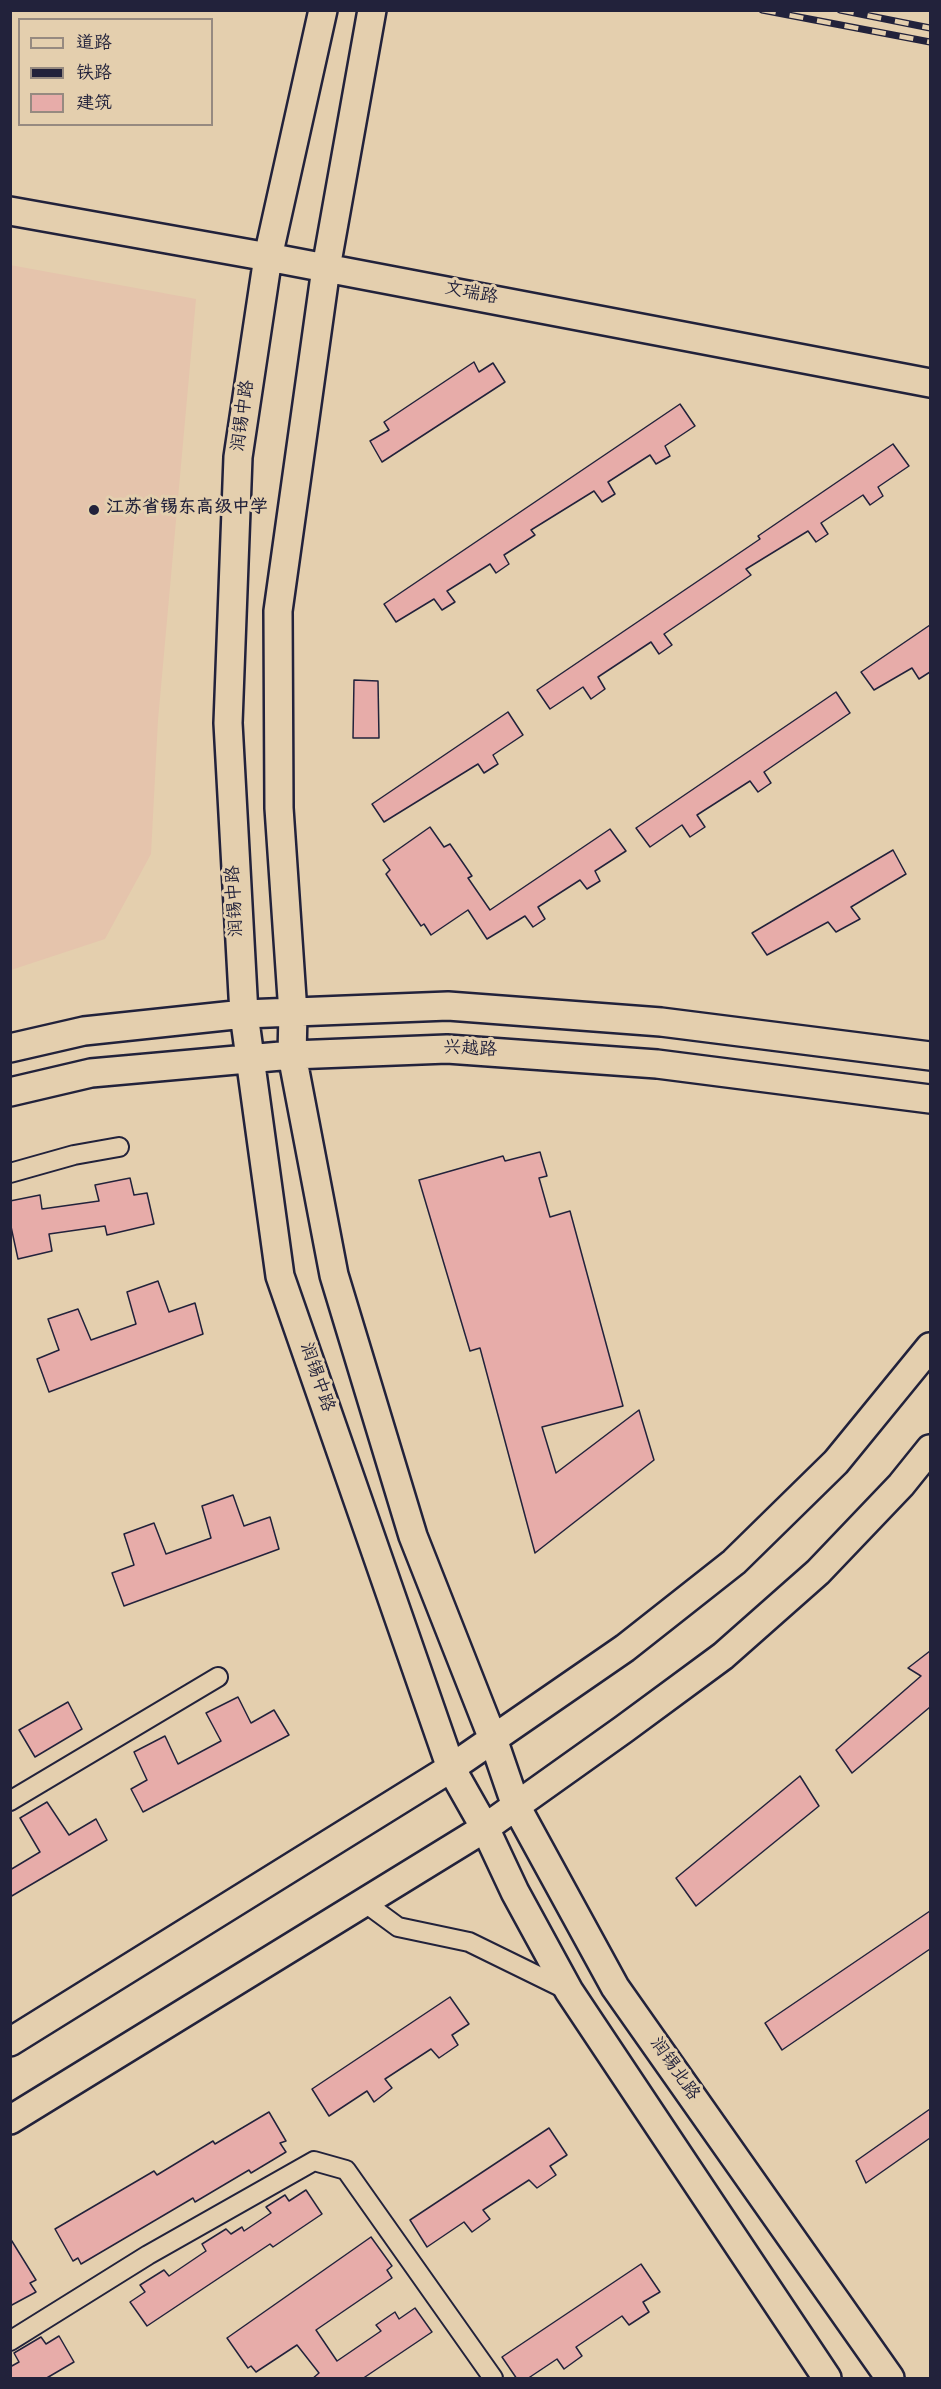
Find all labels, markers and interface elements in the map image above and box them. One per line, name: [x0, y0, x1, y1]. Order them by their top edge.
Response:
legend: [18, 18, 213, 126]
text: 道路: [76, 32, 112, 57]
text: 铁路: [76, 62, 112, 87]
text: 建筑: [76, 92, 112, 117]
street label: 文瑞路: [442, 279, 500, 311]
street label: 润锡中路: [229, 379, 261, 453]
place label: 江苏省锡东高级中学: [106, 499, 268, 521]
marker: 江苏省锡东高级中学: [87, 503, 101, 517]
street label: 润锡中路: [224, 864, 250, 938]
street label: 兴越路: [442, 1039, 498, 1063]
street label: 润锡中路: [293, 1340, 337, 1416]
street label: 润锡北路: [644, 2034, 702, 2106]

